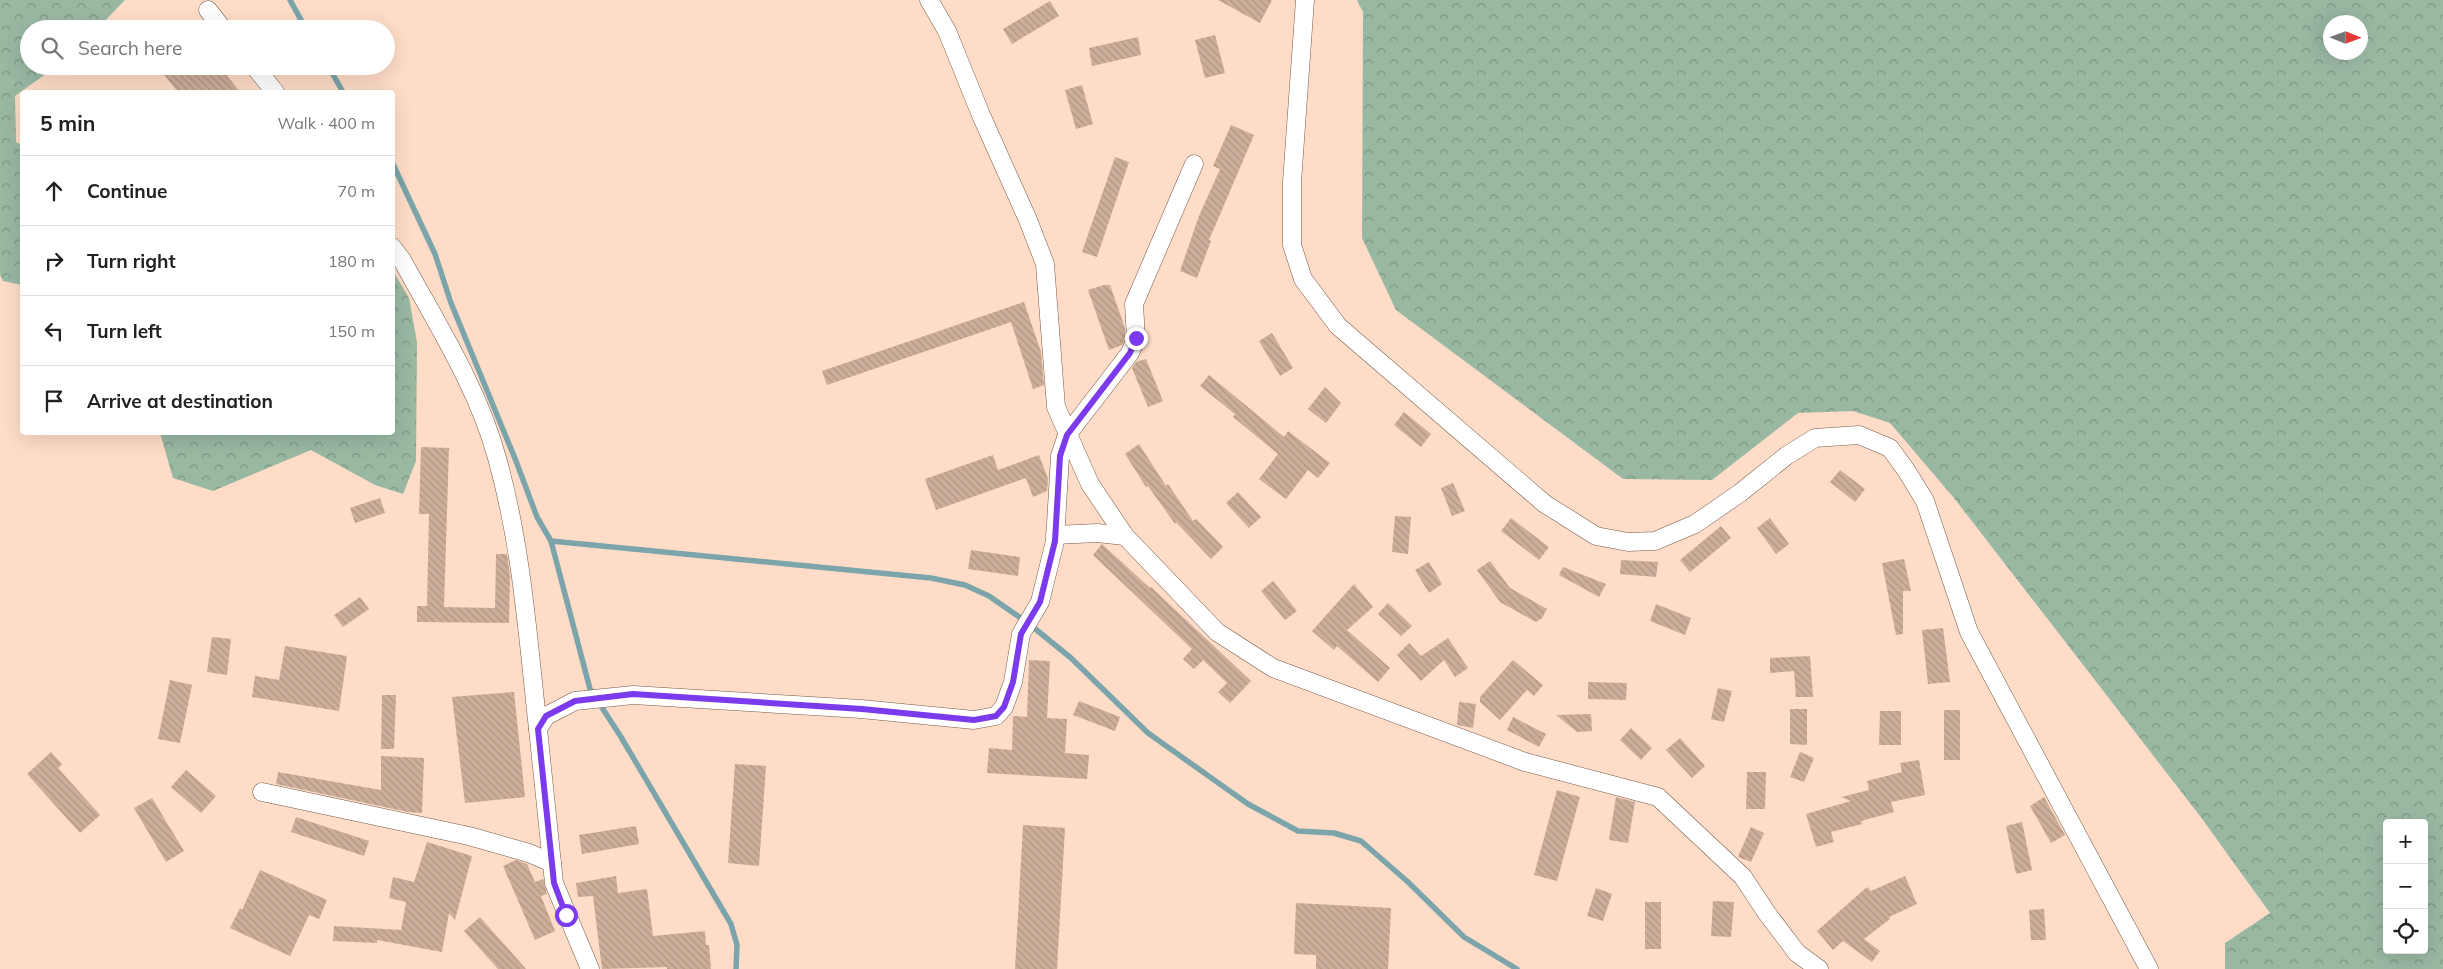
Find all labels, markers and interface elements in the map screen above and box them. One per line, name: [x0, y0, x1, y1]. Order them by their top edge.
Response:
north arrow: [2323, 15, 2368, 60]
search box: [20, 20, 395, 75]
icon: search: [38, 34, 66, 62]
text: Search here: [78, 36, 182, 60]
text: 5 min: [40, 110, 95, 136]
text: Walk · 400 m: [277, 113, 375, 133]
icon: ahead: [40, 177, 68, 205]
text: Continue: [87, 179, 167, 203]
text: 70 m: [338, 181, 375, 201]
icon: right: [40, 247, 68, 275]
text: Turn right: [87, 249, 176, 273]
text: 180 m: [328, 251, 375, 271]
icon: left: [40, 317, 68, 345]
text: Turn left: [87, 319, 162, 343]
text: 150 m: [328, 321, 375, 341]
route end: [1125, 327, 1148, 350]
icon: arrive: [40, 387, 68, 415]
text: Arrive at destination: [87, 389, 273, 413]
map controls: [2383, 819, 2428, 954]
button: +: [2383, 819, 2428, 864]
button: −: [2383, 864, 2428, 909]
route start: [555, 904, 578, 927]
button: locate: [2383, 909, 2428, 954]

